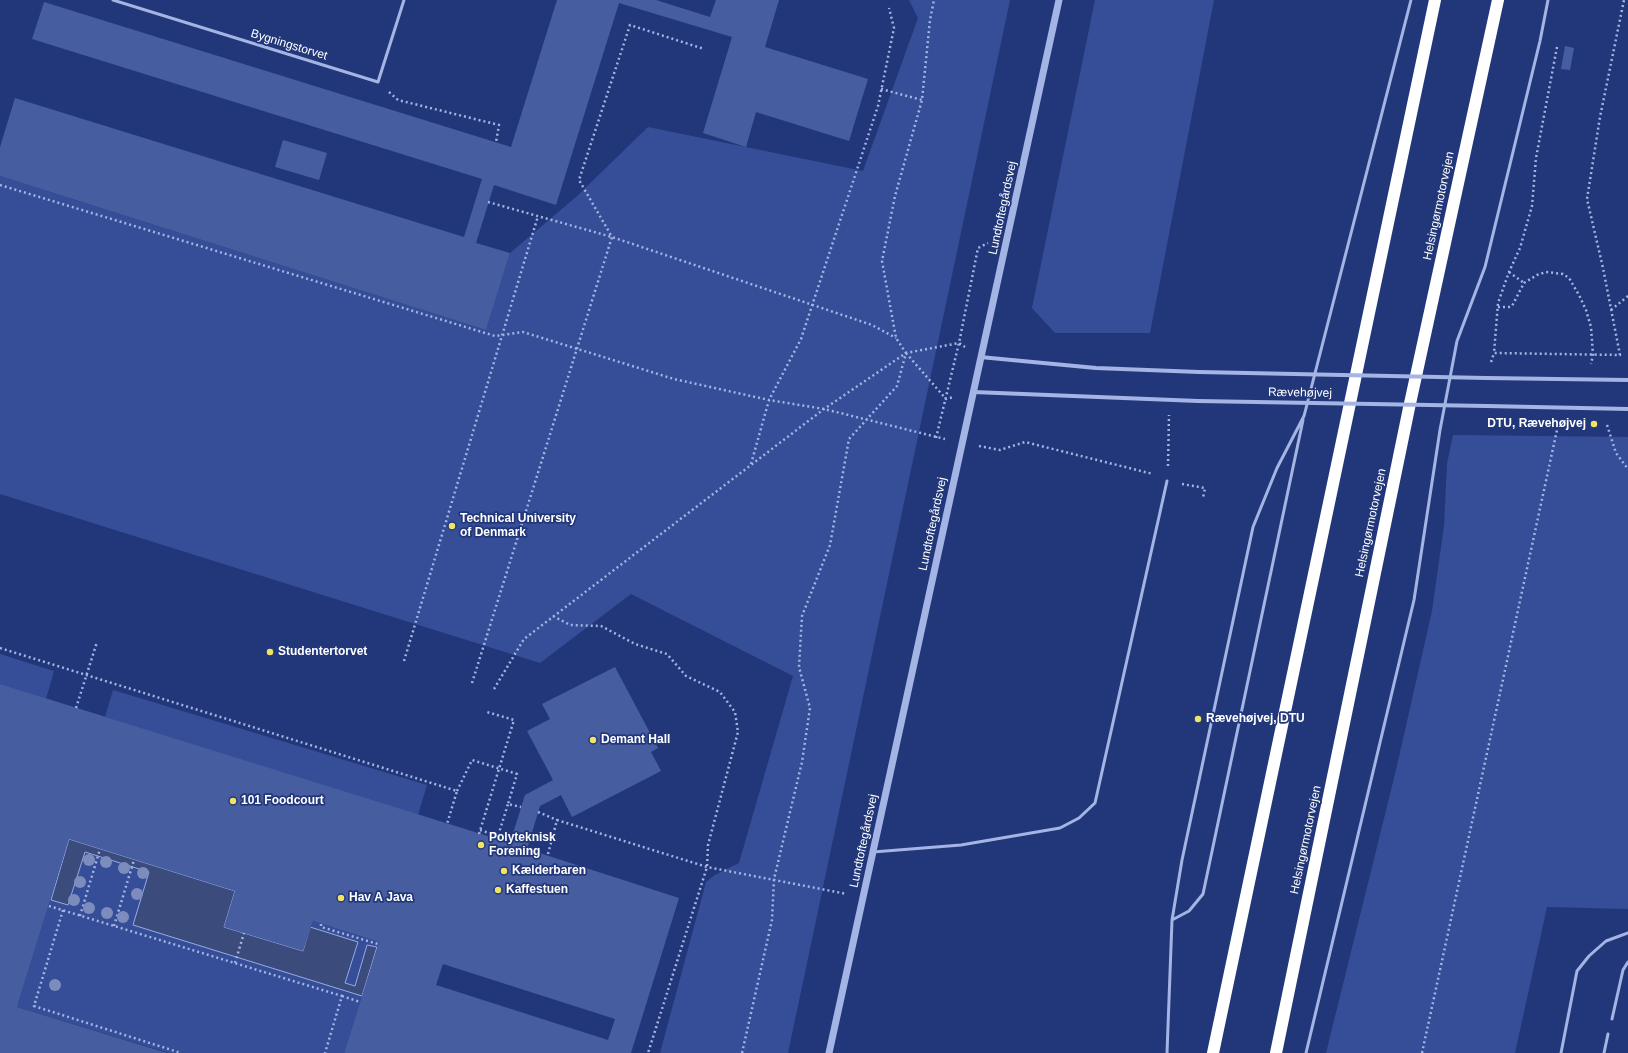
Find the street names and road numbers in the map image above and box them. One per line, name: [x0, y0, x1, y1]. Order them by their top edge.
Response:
street label: Bygningstorvet: [249, 27, 329, 63]
street label: Helsingørmotorvejen: [1420, 150, 1458, 262]
street label: Lundtoftegårdsvej: [986, 160, 1020, 256]
street label: Rævehøjvej: [1268, 385, 1332, 401]
street label: Helsingørmotorvejen: [1352, 467, 1390, 579]
street label: Lundtoftegårdsvej: [916, 476, 950, 572]
street label: Helsingørmotorvejen: [1287, 784, 1325, 896]
street label: Lundtoftegårdsvej: [847, 793, 881, 889]

